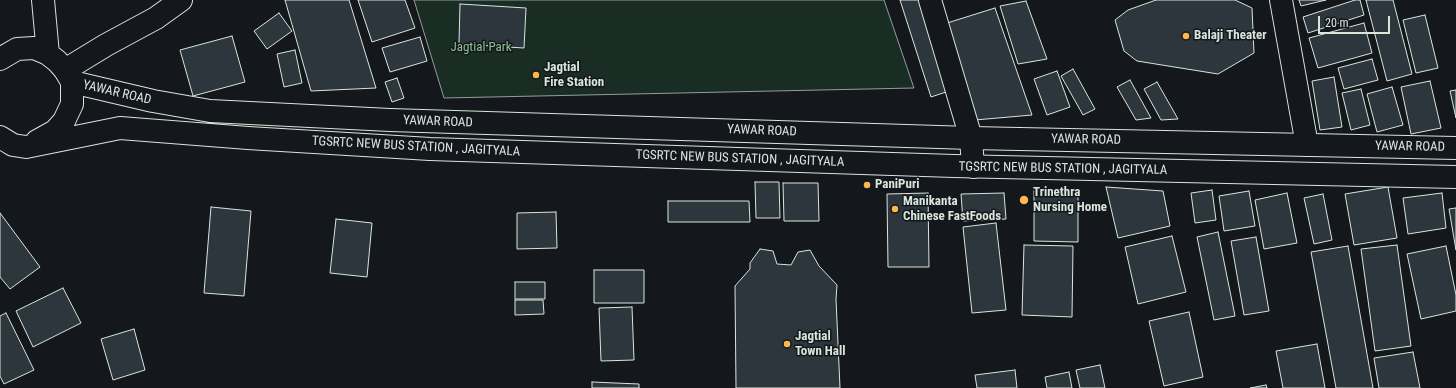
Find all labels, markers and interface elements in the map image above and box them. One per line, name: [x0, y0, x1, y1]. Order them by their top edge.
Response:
scale bar: [1320, 8, 1392, 34]
text: 20 m: [1325, 16, 1349, 30]
place label: Balaji Theater: [1194, 28, 1267, 44]
marker: Balaji Theater: [1181, 31, 1191, 41]
park label: Jagtial Park: [450, 40, 512, 56]
place label: Jagtial Fire Station: [544, 60, 604, 91]
marker: Jagtial Fire Station: [531, 70, 541, 80]
street label: YAWAR ROAD: [81, 78, 153, 108]
street label: YAWAR ROAD: [403, 113, 473, 131]
street label: YAWAR ROAD: [727, 122, 797, 140]
street label: YAWAR ROAD: [1051, 132, 1121, 148]
street label: TGSRTC NEW BUS STATION , JAGITYALA: [311, 134, 521, 160]
street label: YAWAR ROAD: [1375, 139, 1445, 155]
street label: TGSRTC NEW BUS STATION , JAGITYALA: [635, 148, 845, 170]
street label: TGSRTC NEW BUS STATION , JAGITYALA: [959, 159, 1167, 179]
place label: PaniPuri: [875, 177, 919, 193]
marker: PaniPuri: [862, 180, 872, 190]
place label: Trinethra Nursing Home: [1033, 185, 1107, 216]
place label: Manikanta Chinese FastFoods: [903, 194, 1001, 225]
marker: Trinethra Nursing Home: [1018, 194, 1030, 206]
marker: Manikanta Chinese FastFoods: [890, 204, 900, 214]
place label: Jagtial Town Hall: [795, 329, 846, 360]
marker: Jagtial Town Hall: [782, 339, 792, 349]

